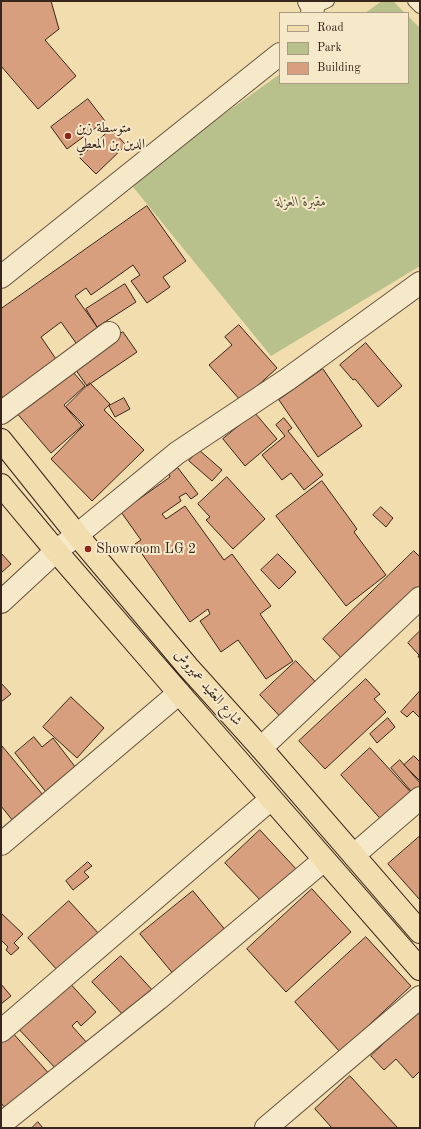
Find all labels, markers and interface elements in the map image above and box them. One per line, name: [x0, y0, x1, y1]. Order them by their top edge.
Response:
legend: [279, 12, 409, 84]
text: Road: [317, 22, 344, 34]
text: Park: [317, 42, 342, 54]
text: Building: [317, 62, 361, 74]
place label: متوسطة زين الدين بن المعطي: [76, 120, 145, 152]
marker: متوسطة زين الدين بن المعطي: [63, 131, 73, 141]
park label: مقبرة العزلة: [276, 194, 326, 210]
place label: Showroom LG 2: [96, 541, 196, 557]
marker: Showroom LG 2: [83, 544, 93, 554]
street label: شارع العقيد عميروش: [170, 647, 246, 729]

